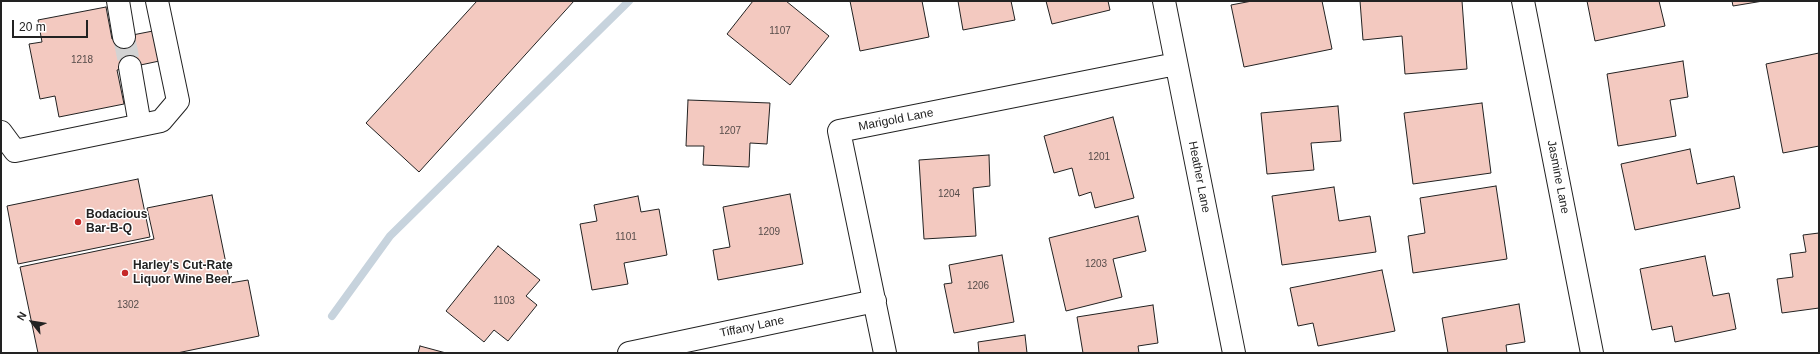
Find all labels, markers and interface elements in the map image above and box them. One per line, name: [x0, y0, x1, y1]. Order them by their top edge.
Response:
scale bar: [14, 12, 90, 38]
text: 20 m: [19, 20, 46, 34]
house number: 1107: [769, 25, 791, 37]
house number: 1218: [71, 54, 93, 66]
street label: Marigold Lane: [857, 106, 935, 134]
house number: 1207: [719, 125, 741, 137]
street label: Jasmine Lane: [1544, 139, 1572, 215]
street label: Heather Lane: [1185, 140, 1213, 214]
house number: 1201: [1088, 151, 1110, 163]
house number: 1204: [938, 188, 960, 200]
place label: Bodacious Bar-B-Q: [86, 208, 147, 236]
marker: Bodacious Bar-B-Q: [73, 217, 83, 227]
house number: 1209: [758, 226, 780, 238]
house number: 1101: [615, 231, 637, 243]
house number: 1203: [1085, 258, 1107, 270]
place label: Harley's Cut-Rate Liquor Wine Beer: [133, 259, 233, 287]
marker: Harley's Cut-Rate Liquor Wine Beer: [120, 268, 130, 278]
house number: 1206: [967, 280, 989, 292]
house number: 1103: [493, 295, 515, 307]
house number: 1302: [117, 299, 139, 311]
north arrow: [12, 302, 52, 342]
text: N: [14, 310, 29, 322]
street label: Tiffany Lane: [719, 313, 785, 341]

